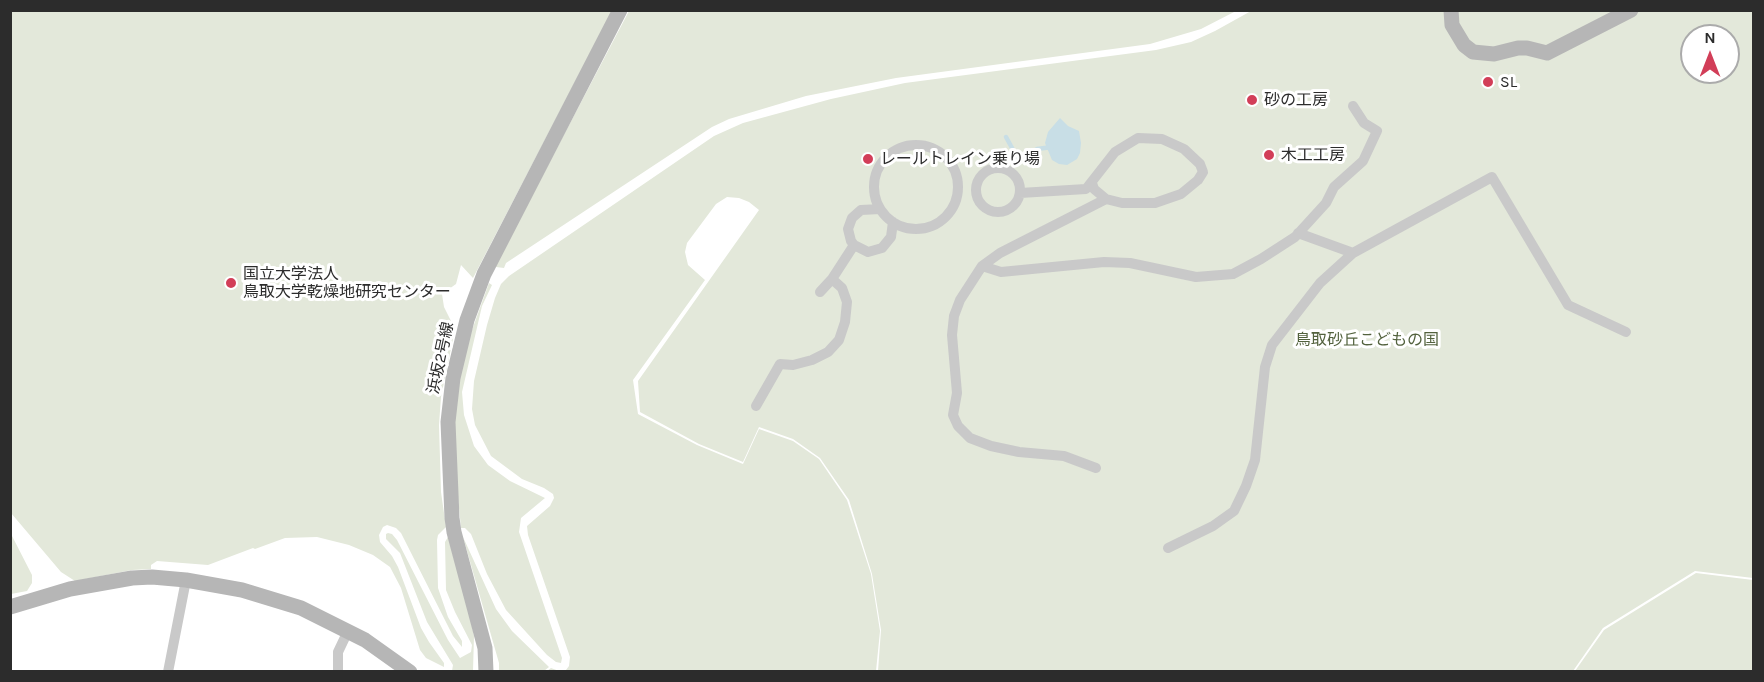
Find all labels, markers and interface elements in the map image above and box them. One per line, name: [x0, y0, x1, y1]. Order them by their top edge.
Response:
north arrow: [1680, 24, 1740, 84]
text: N: [1704, 28, 1716, 47]
place label: SL: [1500, 72, 1517, 92]
marker: SL: [1481, 75, 1495, 89]
place label: 砂の工房: [1264, 90, 1328, 110]
marker: 砂の工房: [1245, 93, 1259, 107]
place label: 木工工房: [1281, 145, 1345, 165]
marker: 木工工房: [1262, 148, 1276, 162]
place label: レールトレイン乗り場: [880, 149, 1040, 169]
marker: レールトレイン乗り場: [861, 152, 875, 166]
place label: 国立大学法人 鳥取大学乾燥地研究センター: [243, 264, 451, 302]
marker: 国立大学法人 鳥取大学乾燥地研究センター: [224, 276, 238, 290]
street label: 浜坂2号線: [424, 320, 458, 396]
park label: 鳥取砂丘こどもの国: [1295, 330, 1439, 350]

